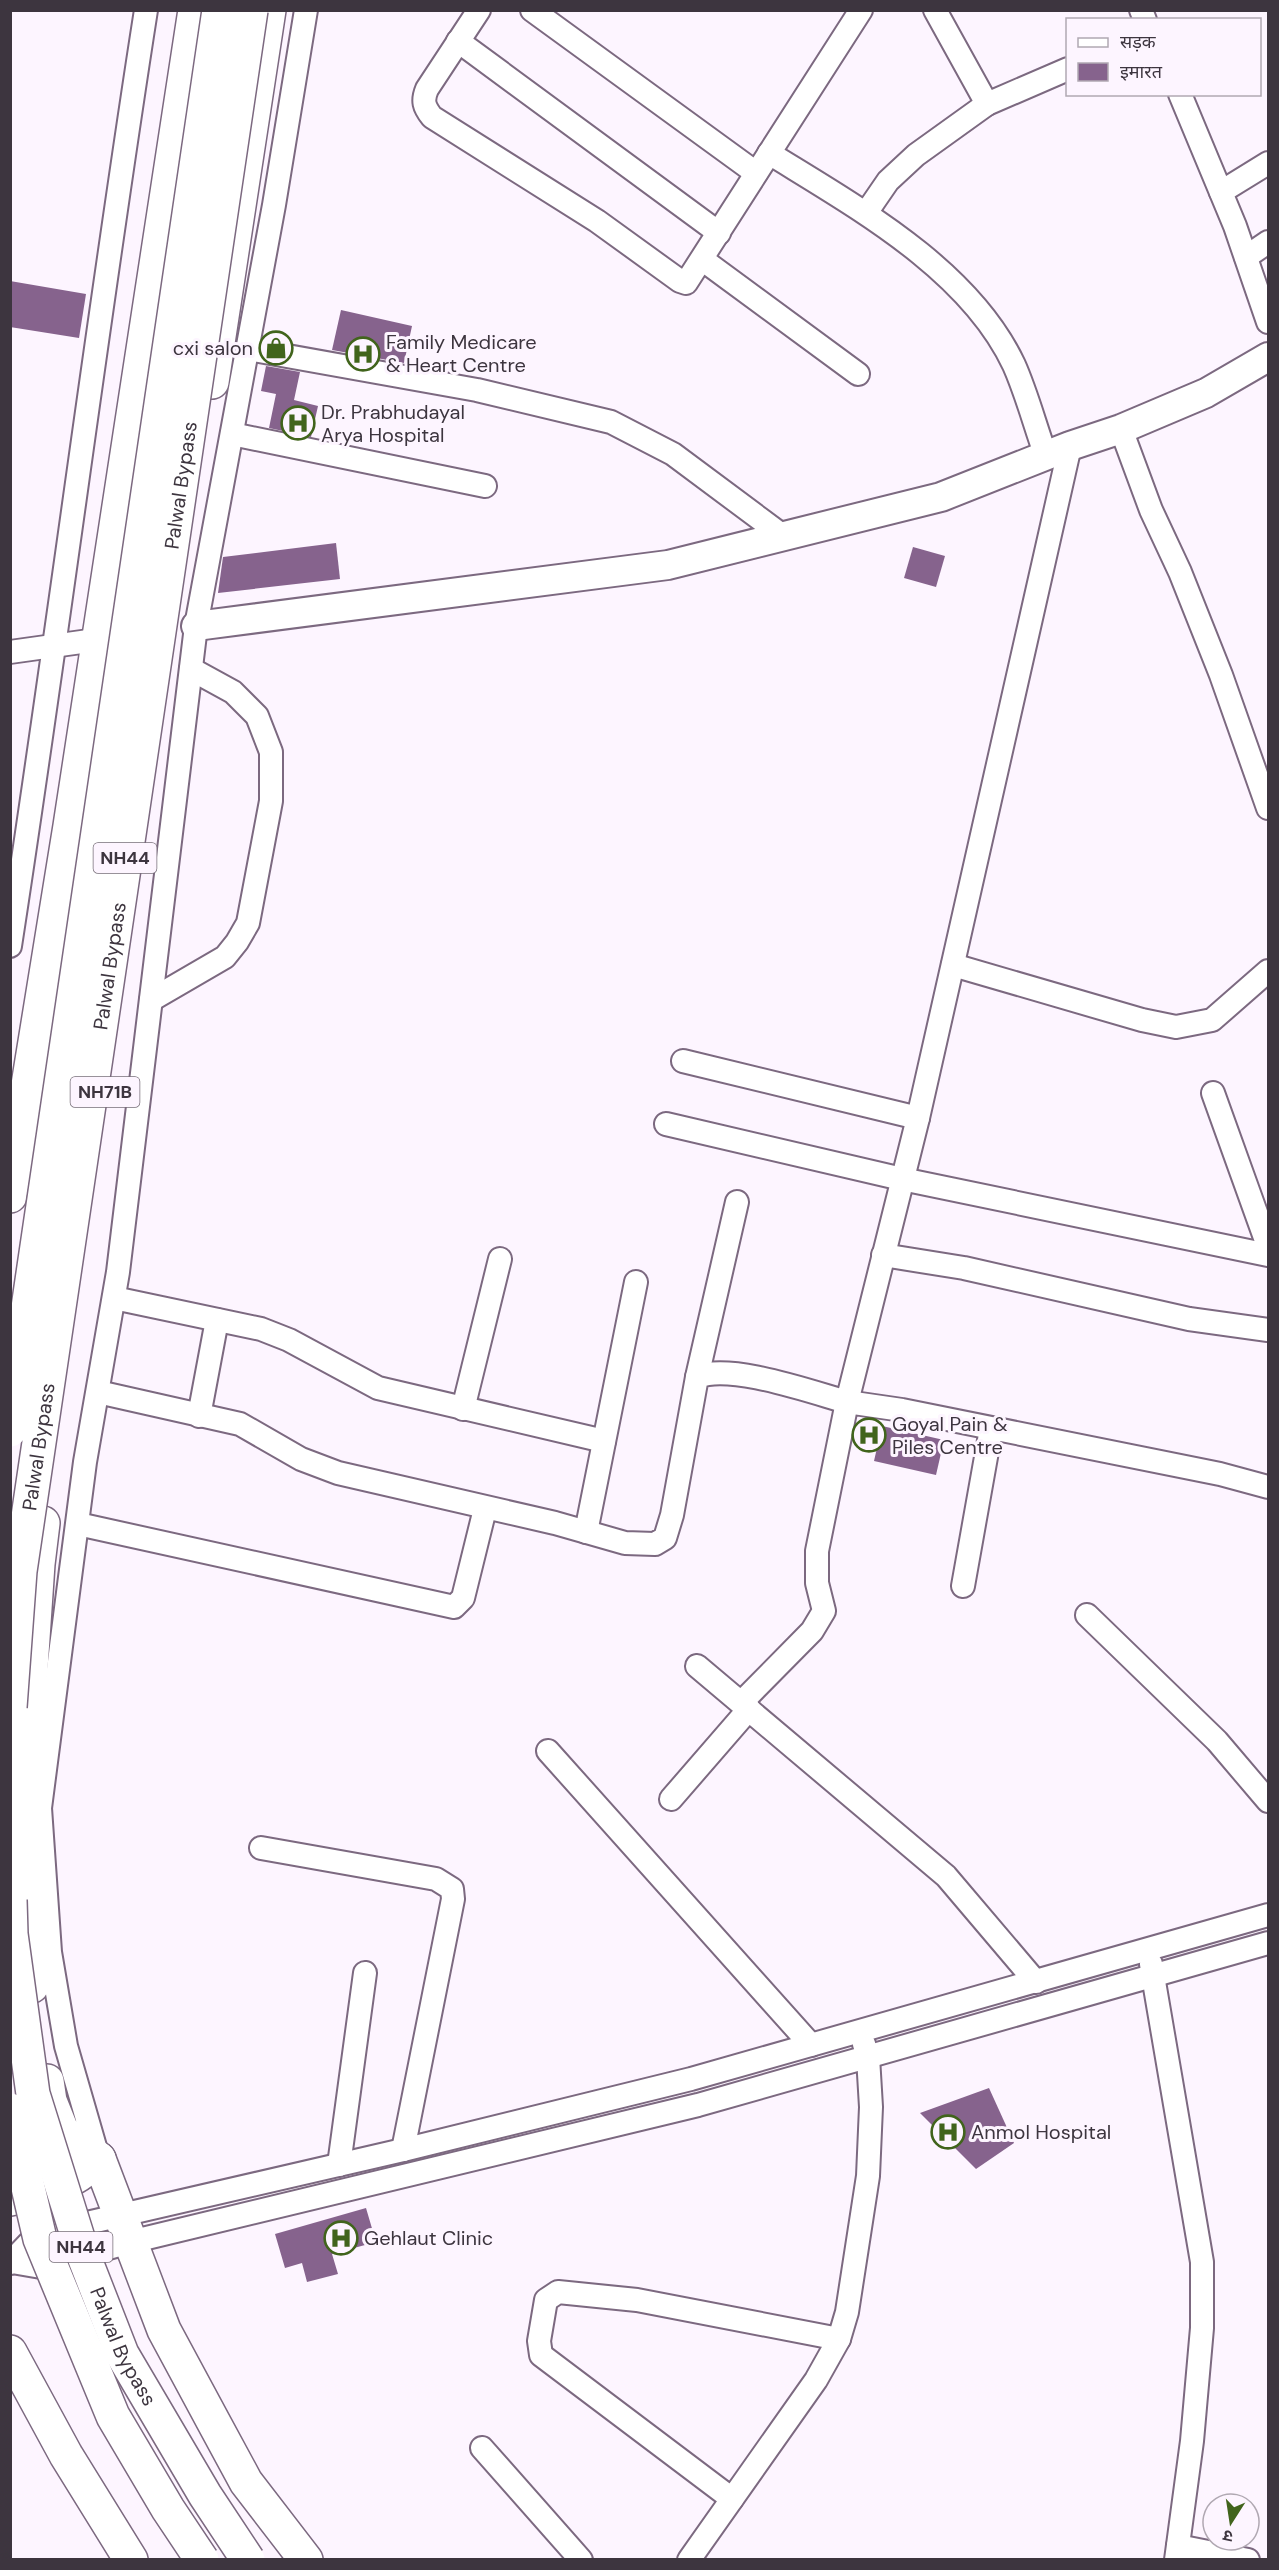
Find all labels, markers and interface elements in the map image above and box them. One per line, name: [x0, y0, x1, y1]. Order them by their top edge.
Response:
legend: [1066, 18, 1261, 96]
text: सड़क: [1120, 30, 1157, 54]
text: इमारत: [1120, 60, 1163, 84]
place label: Family Medicare & Heart Centre: [386, 329, 537, 378]
shop icon: cxi salon: [258, 330, 294, 366]
place label: cxi salon: [173, 335, 253, 361]
hospital icon: Family Medicare & Heart Centre: [345, 336, 381, 372]
place label: Dr. Prabhudayal Arya Hospital: [321, 399, 465, 448]
hospital icon: Dr. Prabhudayal Arya Hospital: [280, 405, 316, 441]
street label: Palwal Bypass: [158, 420, 203, 551]
road number: NH44: [94, 843, 156, 873]
street label: Palwal Bypass: [87, 900, 132, 1032]
road number: NH71B: [70, 1077, 140, 1107]
street label: Palwal Bypass: [16, 1381, 61, 1512]
place label: Goyal Pain & Piles Centre: [892, 1411, 1008, 1460]
hospital icon: Goyal Pain & Piles Centre: [851, 1417, 887, 1453]
hospital icon: Anmol Hospital: [930, 2114, 966, 2150]
place label: Anmol Hospital: [971, 2119, 1111, 2145]
hospital icon: Gehlaut Clinic: [323, 2220, 359, 2256]
place label: Gehlaut Clinic: [364, 2225, 493, 2251]
road number: NH44: [50, 2232, 112, 2262]
street label: Palwal Bypass: [84, 2283, 163, 2411]
north arrow: [1201, 2492, 1261, 2552]
text: उ: [1221, 2525, 1235, 2547]

